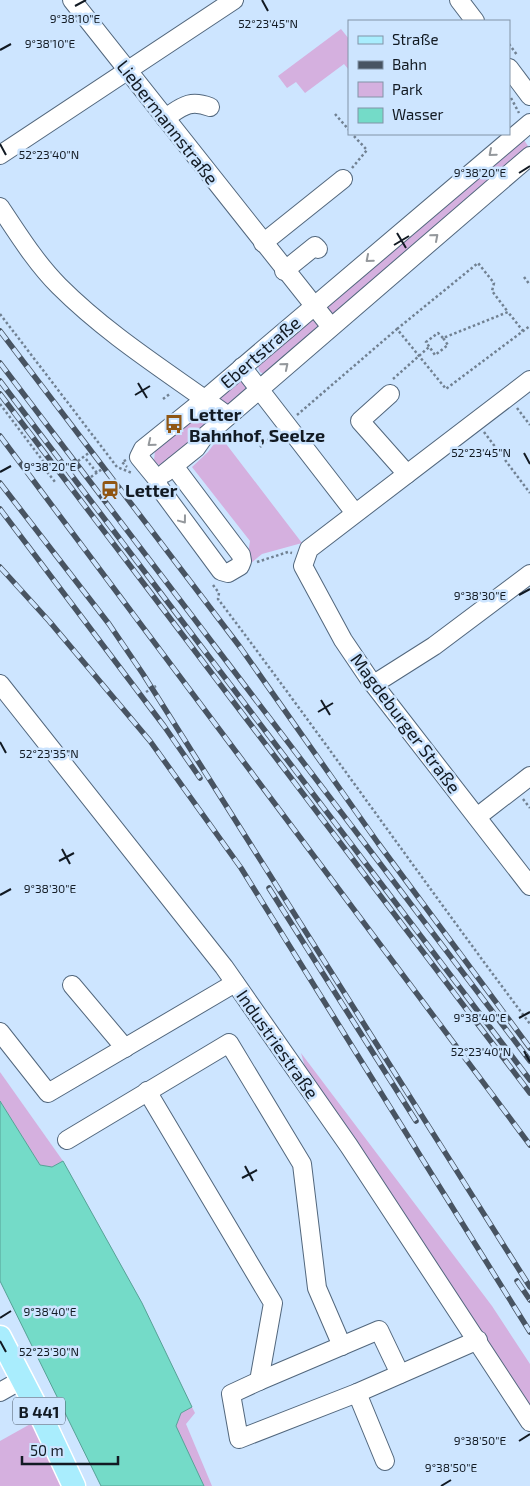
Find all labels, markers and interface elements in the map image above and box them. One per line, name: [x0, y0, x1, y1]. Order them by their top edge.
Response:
text: 9°38'10"E: [50, 11, 101, 25]
text: 52°23'45"N: [238, 16, 298, 30]
legend: [348, 20, 510, 135]
text: Straße: [392, 30, 438, 48]
text: 9°38'10"E: [25, 36, 76, 50]
street label: Liebermannstraße: [113, 55, 223, 189]
text: Bahn: [392, 55, 427, 73]
text: Park: [392, 80, 423, 98]
text: Wasser: [392, 105, 444, 123]
text: 52°23'40"N: [19, 147, 79, 161]
one-way arrow: [489, 148, 498, 157]
text: 9°38'20"E: [454, 165, 507, 179]
one-way arrow: [429, 234, 438, 243]
one-way arrow: [366, 253, 375, 262]
street label: Ebertstraße: [215, 311, 305, 393]
one-way arrow: [279, 363, 288, 372]
place label: Letter Bahnhof, Seelze: [189, 403, 325, 446]
bus stop icon: Letter Bahnhof, Seelze: [163, 413, 185, 435]
one-way arrow: [148, 437, 157, 445]
text: 52°23'45"N: [451, 445, 511, 459]
text: 9°38'20"E: [24, 459, 77, 473]
station icon: Letter: [99, 479, 121, 501]
place label: Letter: [125, 479, 178, 501]
one-way arrow: [177, 514, 186, 524]
text: 9°38'30"E: [454, 588, 507, 602]
street label: Magdeburger Straße: [346, 649, 466, 797]
text: 52°23'35"N: [19, 746, 79, 760]
text: 9°38'30"E: [24, 881, 77, 895]
street label: Industriestraße: [232, 985, 324, 1103]
text: 9°38'40"E: [453, 1010, 507, 1024]
text: 52°23'40"N: [451, 1044, 511, 1058]
text: 9°38'40"E: [23, 1304, 77, 1318]
text: 52°23'30"N: [19, 1344, 79, 1358]
road number: B 441: [13, 1398, 65, 1424]
text: 9°38'50"E: [454, 1433, 506, 1447]
scale bar: [22, 1434, 119, 1466]
text: 50 m: [30, 1441, 64, 1459]
text: 9°38'50"E: [425, 1460, 477, 1474]

